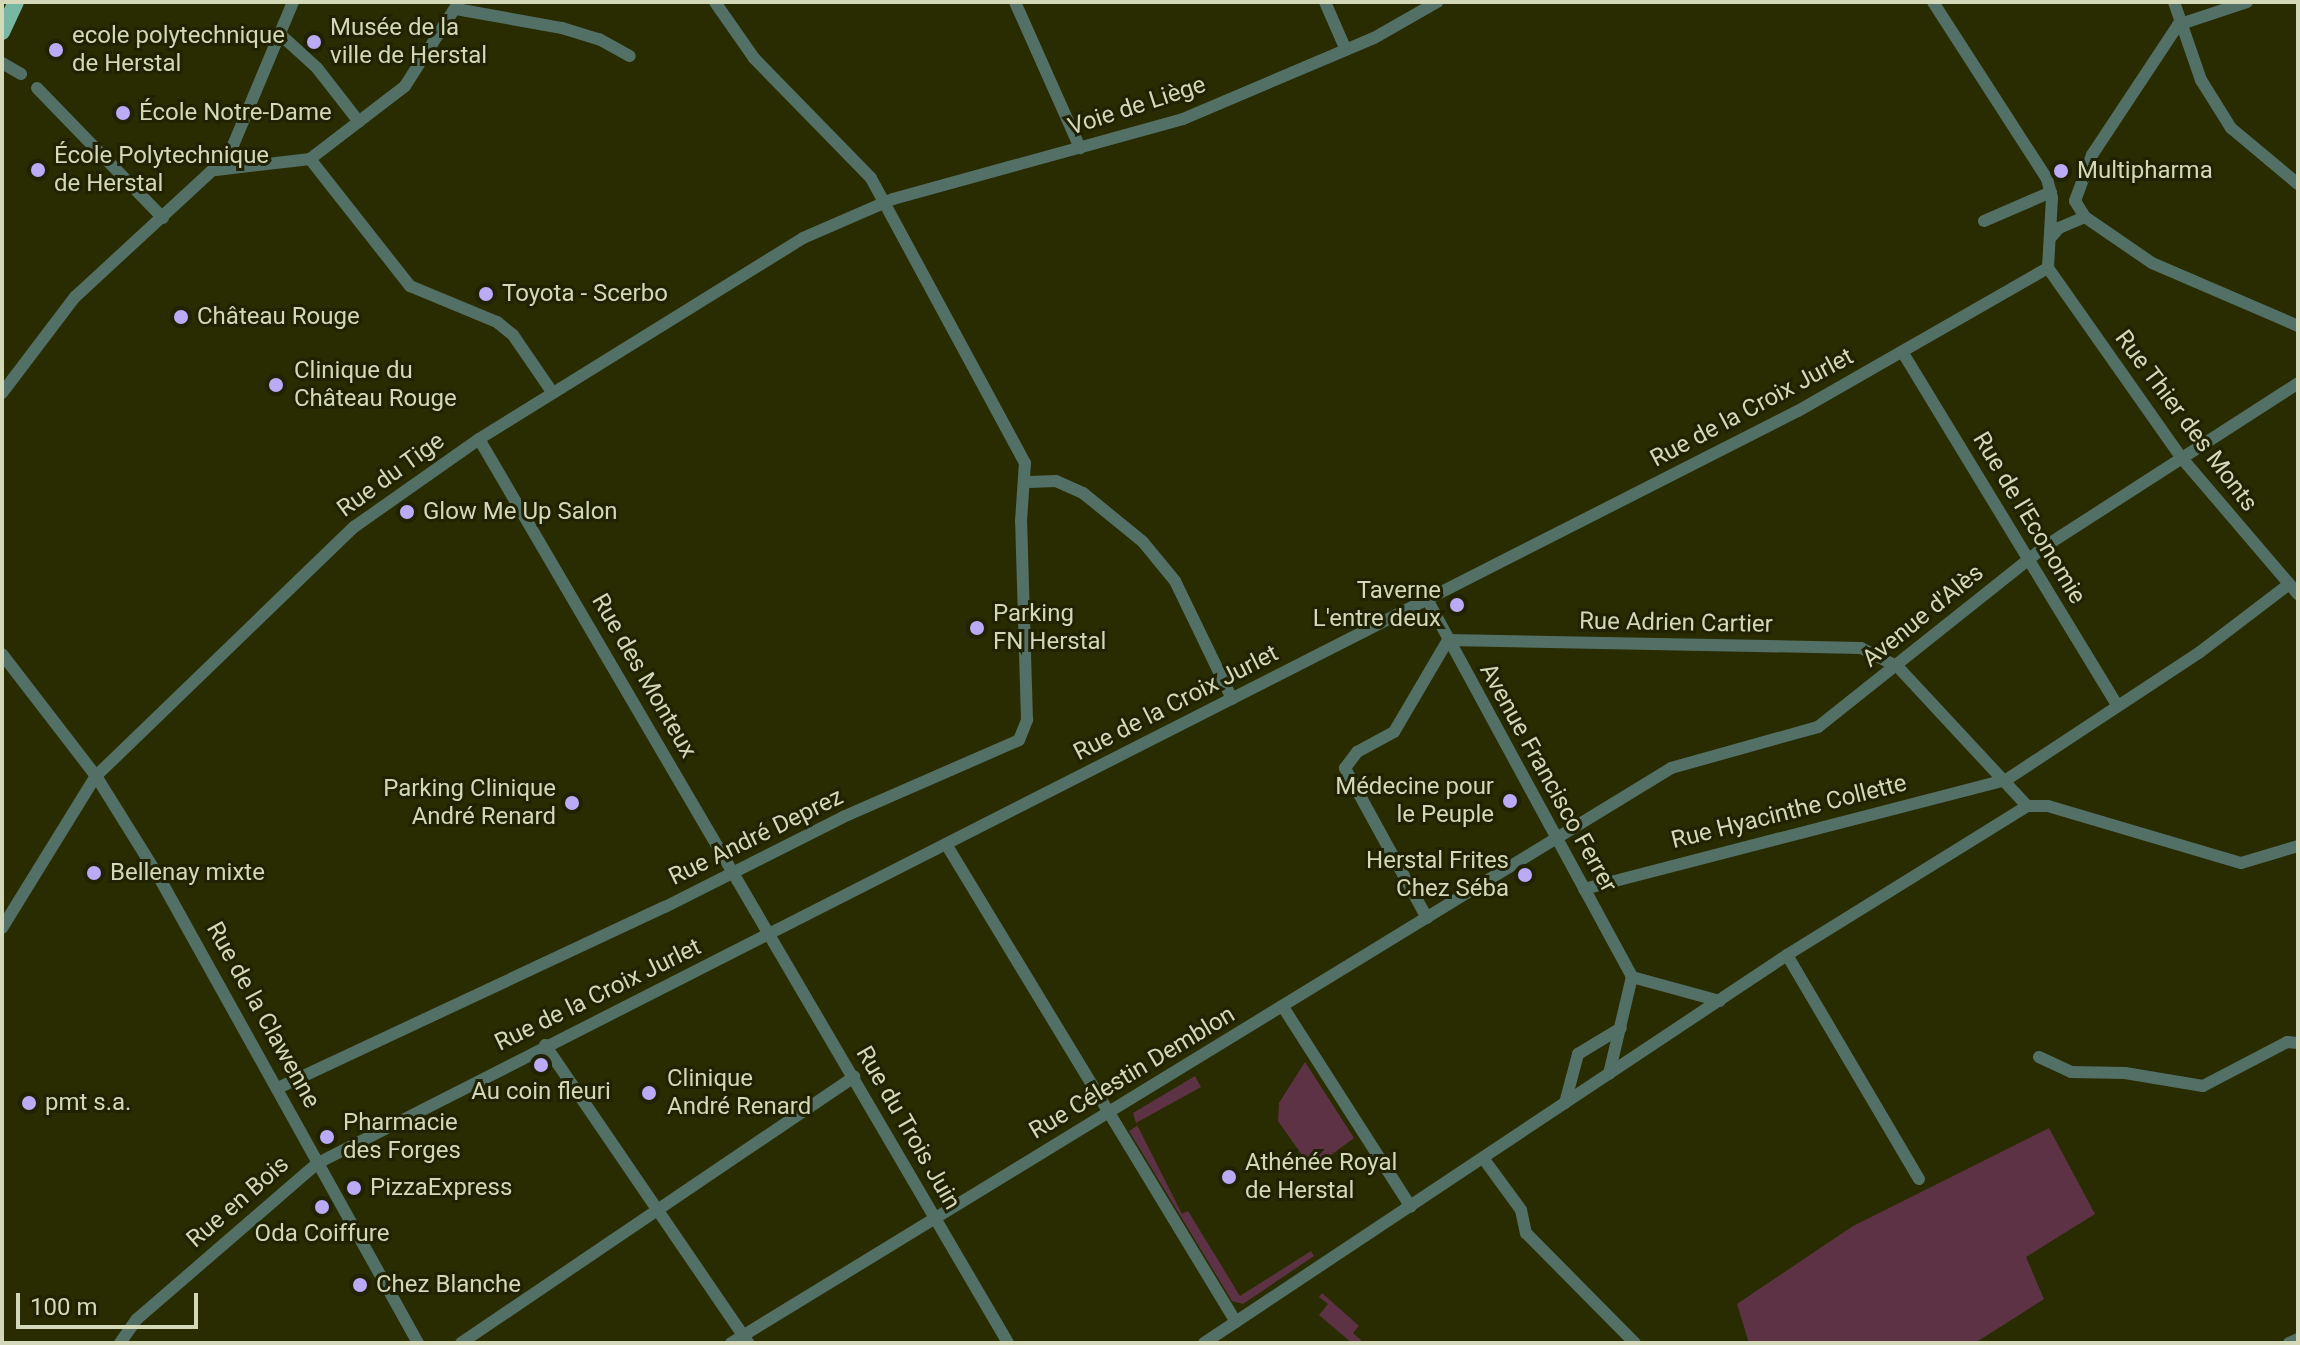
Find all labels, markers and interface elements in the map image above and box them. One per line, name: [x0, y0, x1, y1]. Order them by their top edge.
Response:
place label: Musée de la ville de Herstal: [330, 14, 487, 70]
place label: ecole polytechnique de Herstal: [72, 22, 285, 78]
marker: Musée de la ville de Herstal: [305, 33, 323, 51]
marker: ecole polytechnique de Herstal: [47, 41, 65, 59]
street label: Voie de Liège: [1065, 70, 1209, 142]
place label: École Notre-Dame: [139, 99, 332, 127]
marker: École Notre-Dame: [114, 104, 132, 122]
place label: École Polytechnique de Herstal: [54, 142, 269, 198]
place label: Multipharma: [2077, 157, 2213, 185]
marker: École Polytechnique de Herstal: [29, 161, 47, 179]
marker: Multipharma: [2052, 162, 2070, 180]
place label: Toyota - Scerbo: [502, 280, 668, 308]
marker: Toyota - Scerbo: [477, 285, 495, 303]
place label: Château Rouge: [197, 303, 360, 331]
marker: Château Rouge: [172, 308, 190, 326]
street label: Rue Thier des Monts: [2108, 325, 2264, 517]
street label: Rue de la Croix Jurlet: [1646, 342, 1858, 474]
place label: Clinique du Château Rouge: [294, 357, 457, 413]
marker: Clinique du Château Rouge: [265, 374, 287, 396]
street label: Rue du Tige: [332, 426, 450, 524]
street label: Rue de l'Economie: [1966, 427, 2092, 609]
place label: Glow Me Up Salon: [423, 498, 618, 526]
marker: Glow Me Up Salon: [398, 503, 416, 521]
street label: Avenue d'Alès: [1857, 558, 1989, 674]
place label: Taverne L'entre deux: [1313, 577, 1441, 633]
street label: Rue des Monteux: [585, 589, 703, 763]
marker: Taverne L'entre deux: [1448, 596, 1466, 614]
place label: Parking FN Herstal: [993, 600, 1106, 656]
street label: Rue Adrien Cartier: [1579, 607, 1773, 639]
marker: Parking FN Herstal: [968, 619, 986, 637]
street label: Rue de la Croix Jurlet: [1069, 639, 1283, 767]
street label: Avenue Francisco Ferrer: [1473, 659, 1623, 897]
street label: Rue Hyacinthe Collette: [1668, 769, 1910, 855]
place label: Médecine pour le Peuple: [1335, 773, 1494, 829]
place label: Parking Clinique André Renard: [383, 775, 556, 831]
street label: Rue André Deprez: [664, 782, 848, 892]
marker: Médecine pour le Peuple: [1501, 792, 1519, 810]
marker: Parking Clinique André Renard: [563, 794, 581, 812]
place label: Herstal Frites Chez Séba: [1366, 847, 1509, 903]
place label: Bellenay mixte: [110, 859, 265, 887]
marker: Bellenay mixte: [85, 864, 103, 882]
marker: Herstal Frites Chez Séba: [1516, 866, 1534, 884]
street label: Rue de la Clawenne: [200, 917, 326, 1113]
street label: Rue de la Croix Jurlet: [490, 933, 706, 1057]
street label: Rue Célestin Demblon: [1024, 1000, 1240, 1146]
street label: Rue du Trois Juin: [849, 1041, 967, 1215]
marker: Au coin fleuri: [532, 1056, 550, 1074]
place label: Clinique André Renard: [667, 1065, 811, 1121]
place label: Au coin fleuri: [471, 1078, 611, 1106]
marker: Clinique André Renard: [638, 1082, 660, 1104]
place label: pmt s.a.: [45, 1089, 131, 1117]
marker: pmt s.a.: [20, 1094, 38, 1112]
place label: Pharmacie des Forges: [343, 1109, 461, 1165]
marker: Pharmacie des Forges: [318, 1128, 336, 1146]
place label: Athénée Royal de Herstal: [1245, 1149, 1397, 1205]
street label: Rue en Bois: [181, 1150, 295, 1254]
marker: Athénée Royal de Herstal: [1220, 1168, 1238, 1186]
place label: PizzaExpress: [370, 1174, 512, 1202]
marker: PizzaExpress: [345, 1179, 363, 1197]
marker: Oda Coiffure: [313, 1198, 331, 1216]
place label: Oda Coiffure: [255, 1220, 389, 1248]
place label: Chez Blanche: [376, 1271, 521, 1299]
marker: Chez Blanche: [351, 1276, 369, 1294]
scale bar: [20, 1277, 202, 1327]
text: 100 m: [30, 1293, 97, 1321]

